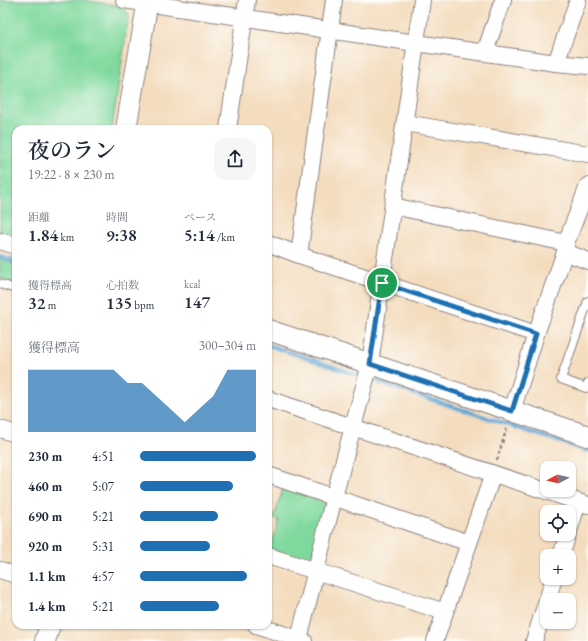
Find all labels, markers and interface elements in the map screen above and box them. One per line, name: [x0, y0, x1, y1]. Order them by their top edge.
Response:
text: 夜のラン: [28, 136, 116, 165]
button: share: [214, 138, 256, 180]
text: 19:22 · 8 × 230 m: [28, 166, 115, 183]
text: 距離: [28, 210, 50, 224]
text: 時間: [106, 210, 128, 224]
text: ペース: [184, 210, 216, 224]
text: 1.84: [28, 224, 58, 246]
text: 9:38: [106, 224, 137, 246]
text: 5:14: [184, 224, 215, 246]
text: km: [58, 230, 74, 244]
text: /km: [215, 230, 235, 244]
pin: [365, 266, 399, 300]
icon: arrive: [371, 272, 393, 294]
text: kcal: [184, 277, 201, 291]
text: 獲得標高: [28, 278, 72, 292]
text: 心拍数: [106, 278, 139, 292]
text: 147: [184, 291, 210, 313]
text: 32: [28, 292, 45, 314]
text: 135: [106, 292, 132, 314]
text: m: [45, 298, 56, 312]
text: bpm: [132, 298, 154, 312]
text: 300–304 m: [199, 337, 256, 354]
text: 獲得標高: [28, 339, 80, 356]
text: 230 m: [28, 448, 62, 465]
text: 4:51: [92, 448, 114, 465]
north arrow: [540, 461, 576, 497]
map controls: [540, 461, 576, 629]
text: 460 m: [28, 478, 62, 495]
text: 5:07: [92, 478, 114, 495]
button: locate: [540, 505, 576, 541]
text: 690 m: [28, 508, 62, 525]
text: 5:21: [92, 508, 114, 525]
text: 920 m: [28, 538, 62, 555]
text: 5:31: [92, 538, 114, 555]
button: +: [540, 549, 576, 585]
text: 1.1 km: [28, 568, 66, 585]
text: 4:57: [92, 568, 114, 585]
button: −: [540, 593, 576, 629]
text: 1.4 km: [28, 598, 66, 615]
text: 5:21: [92, 598, 114, 615]

